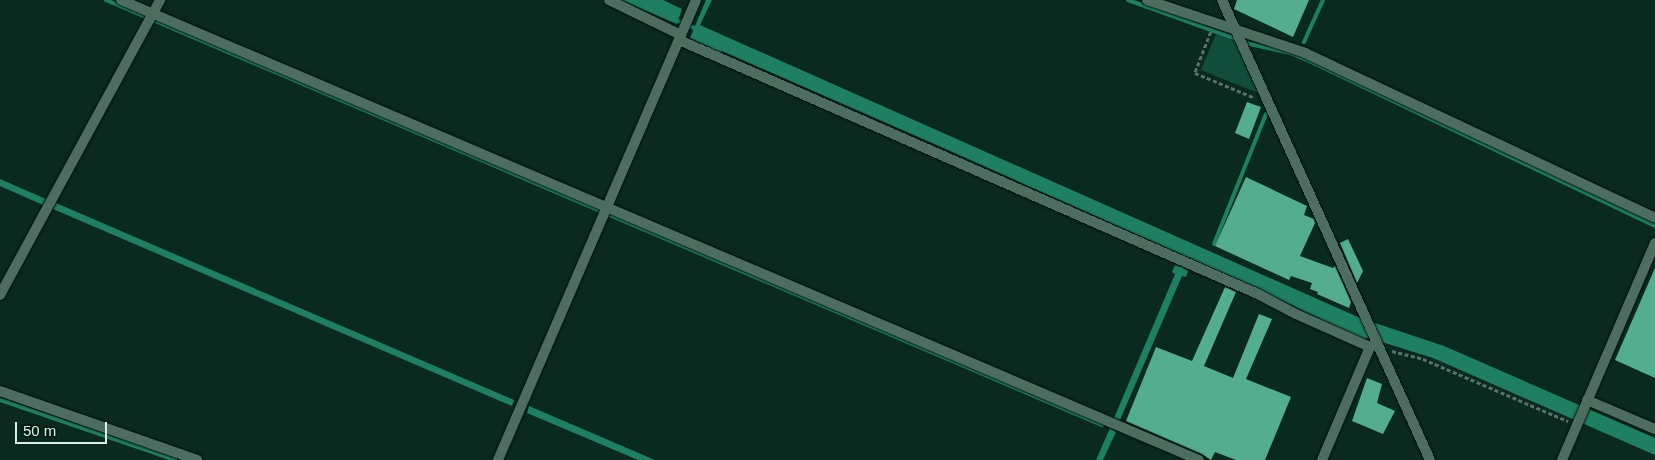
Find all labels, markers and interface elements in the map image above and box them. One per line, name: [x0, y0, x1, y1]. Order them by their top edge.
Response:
scale bar: [18, 412, 110, 444]
text: 50 m: [23, 422, 56, 439]

